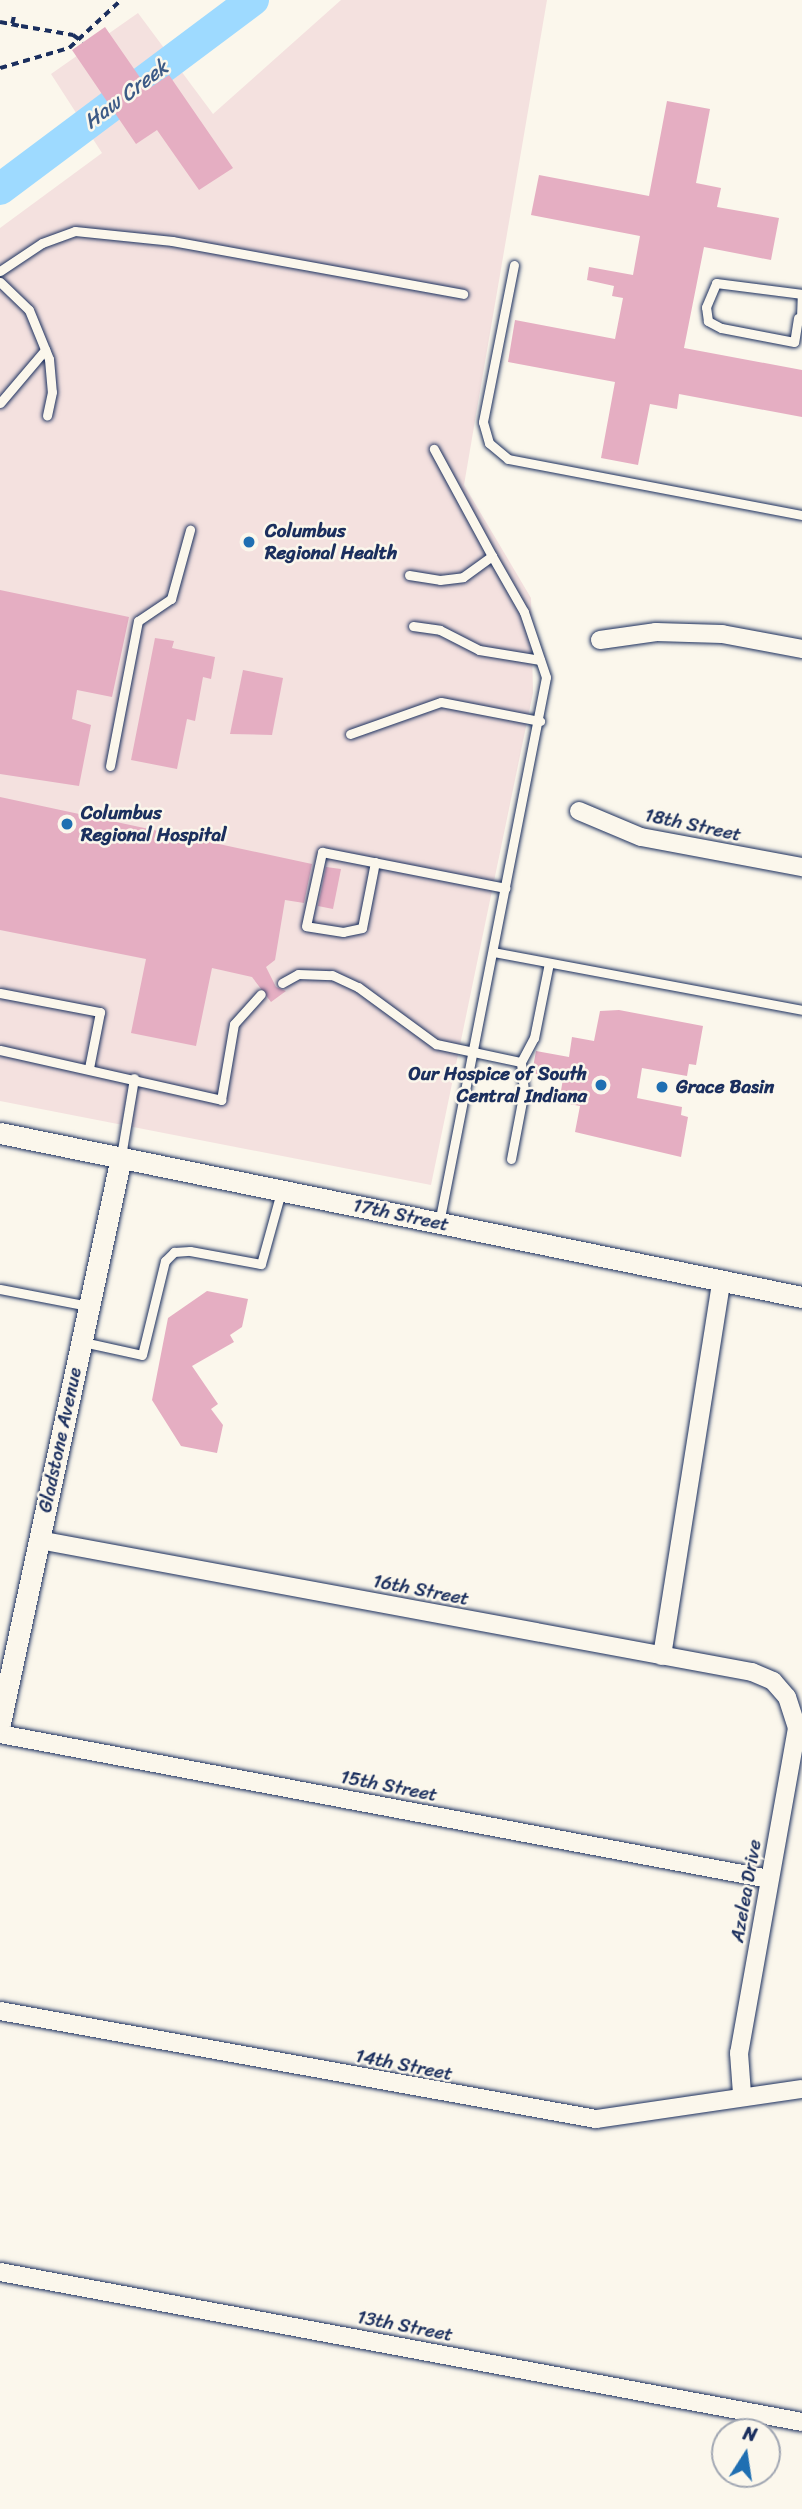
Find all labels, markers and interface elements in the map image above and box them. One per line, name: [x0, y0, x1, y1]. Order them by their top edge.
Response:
water label: Haw Creek: [79, 54, 173, 134]
place label: Columbus Regional Health: [265, 520, 397, 564]
marker: Columbus Regional Health: [239, 532, 259, 552]
place label: Columbus Regional Hospital: [81, 802, 226, 846]
street label: 18th Street: [643, 804, 743, 846]
marker: Columbus Regional Hospital: [59, 816, 75, 832]
place label: Our Hospice of South Central Indiana: [408, 1063, 587, 1107]
place label: Grace Basin: [676, 1076, 775, 1098]
marker: Our Hospice of South Central Indiana: [593, 1077, 609, 1093]
marker: Grace Basin: [654, 1079, 670, 1095]
street label: 17th Street: [351, 1194, 451, 1236]
street label: Gladstone Avenue: [34, 1365, 86, 1515]
street label: 16th Street: [371, 1570, 471, 1610]
street label: 15th Street: [339, 1765, 439, 1807]
street label: Azelea Drive: [726, 1838, 766, 1944]
street label: 14th Street: [354, 2044, 454, 2086]
street label: 13th Street: [355, 2306, 455, 2346]
text: N: [740, 2416, 760, 2451]
north arrow: [711, 2418, 781, 2488]

